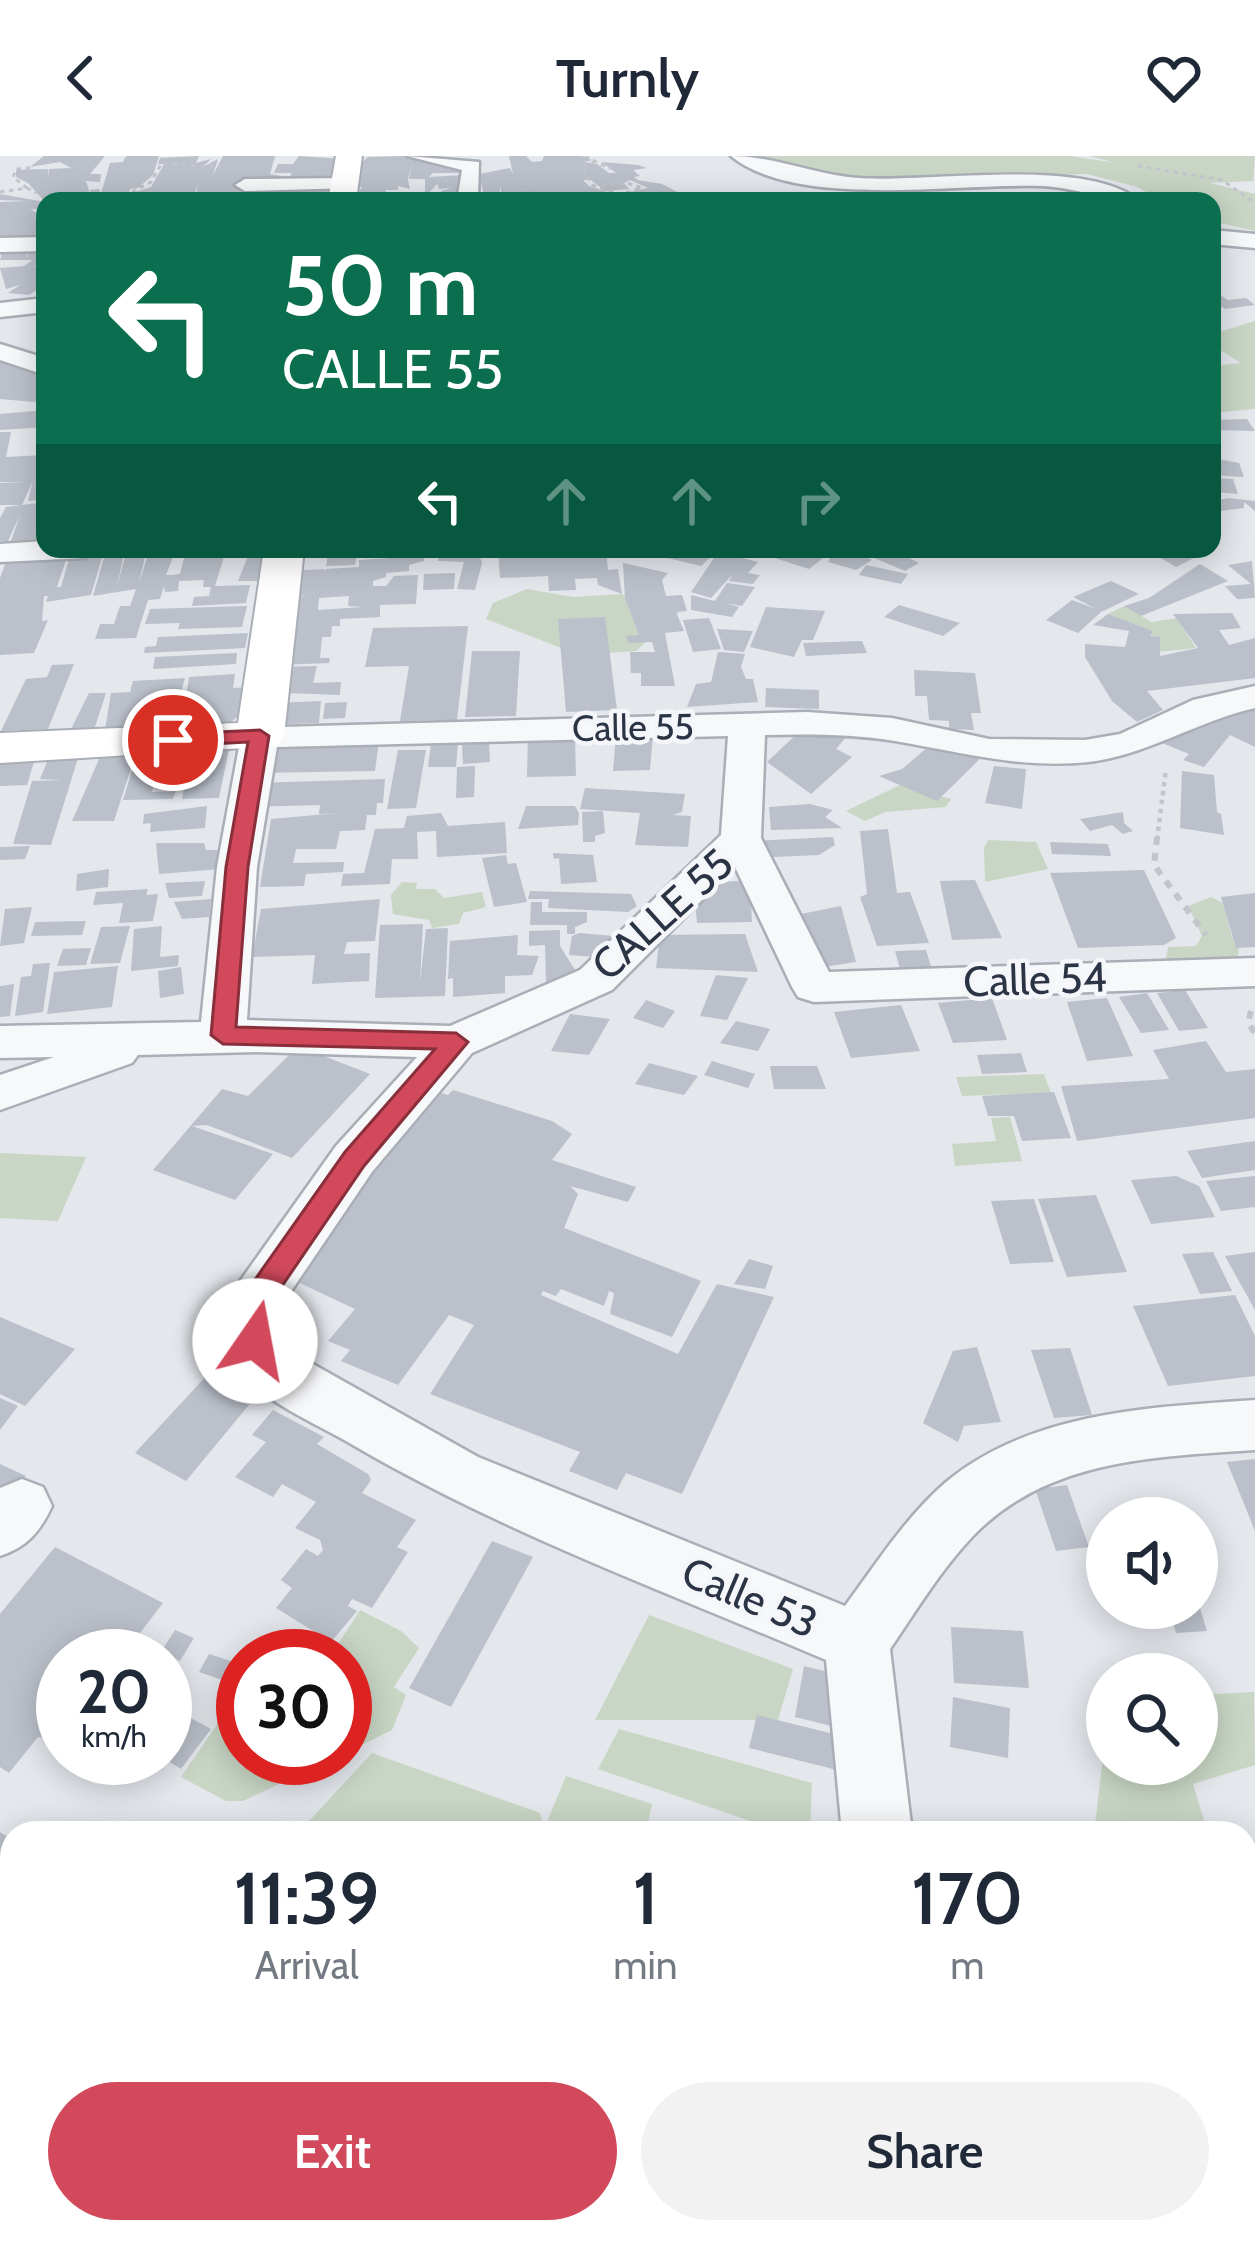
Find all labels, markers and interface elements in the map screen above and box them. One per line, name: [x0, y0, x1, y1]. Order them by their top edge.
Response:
icon: back: [48, 45, 114, 111]
text: Turnly: [556, 45, 699, 111]
icon: heart: [1141, 45, 1207, 111]
text: 50 m: [282, 234, 478, 336]
icon: left: [84, 240, 240, 396]
text: CALLE 55: [282, 336, 503, 402]
icon: left: [407, 468, 473, 534]
icon: ahead: [533, 468, 599, 534]
icon: ahead: [659, 468, 725, 534]
icon: right: [785, 468, 851, 534]
pin: [122, 689, 224, 791]
street label: Calle 55: [572, 704, 694, 750]
icon: arrive: [140, 707, 206, 773]
street label: CALLE 55: [581, 837, 743, 991]
street label: Calle 54: [962, 951, 1108, 1007]
position arrow: [192, 1278, 318, 1404]
map controls: [1086, 1497, 1218, 1785]
button: sound: [1086, 1497, 1218, 1629]
street label: Calle 53: [674, 1545, 826, 1649]
speed limit sign: 30: [216, 1629, 372, 1785]
button: search: [1086, 1653, 1218, 1785]
text: 20: [77, 1655, 151, 1728]
text: km/h: [81, 1718, 147, 1755]
text: 11:39: [234, 1855, 380, 1942]
text: 1: [633, 1855, 658, 1942]
text: 170: [911, 1855, 1023, 1942]
text: Arrival: [255, 1941, 359, 1989]
text: min: [613, 1941, 678, 1989]
text: m: [950, 1941, 984, 1989]
button: Exit: [48, 2082, 617, 2220]
button: Share: [641, 2082, 1209, 2220]

